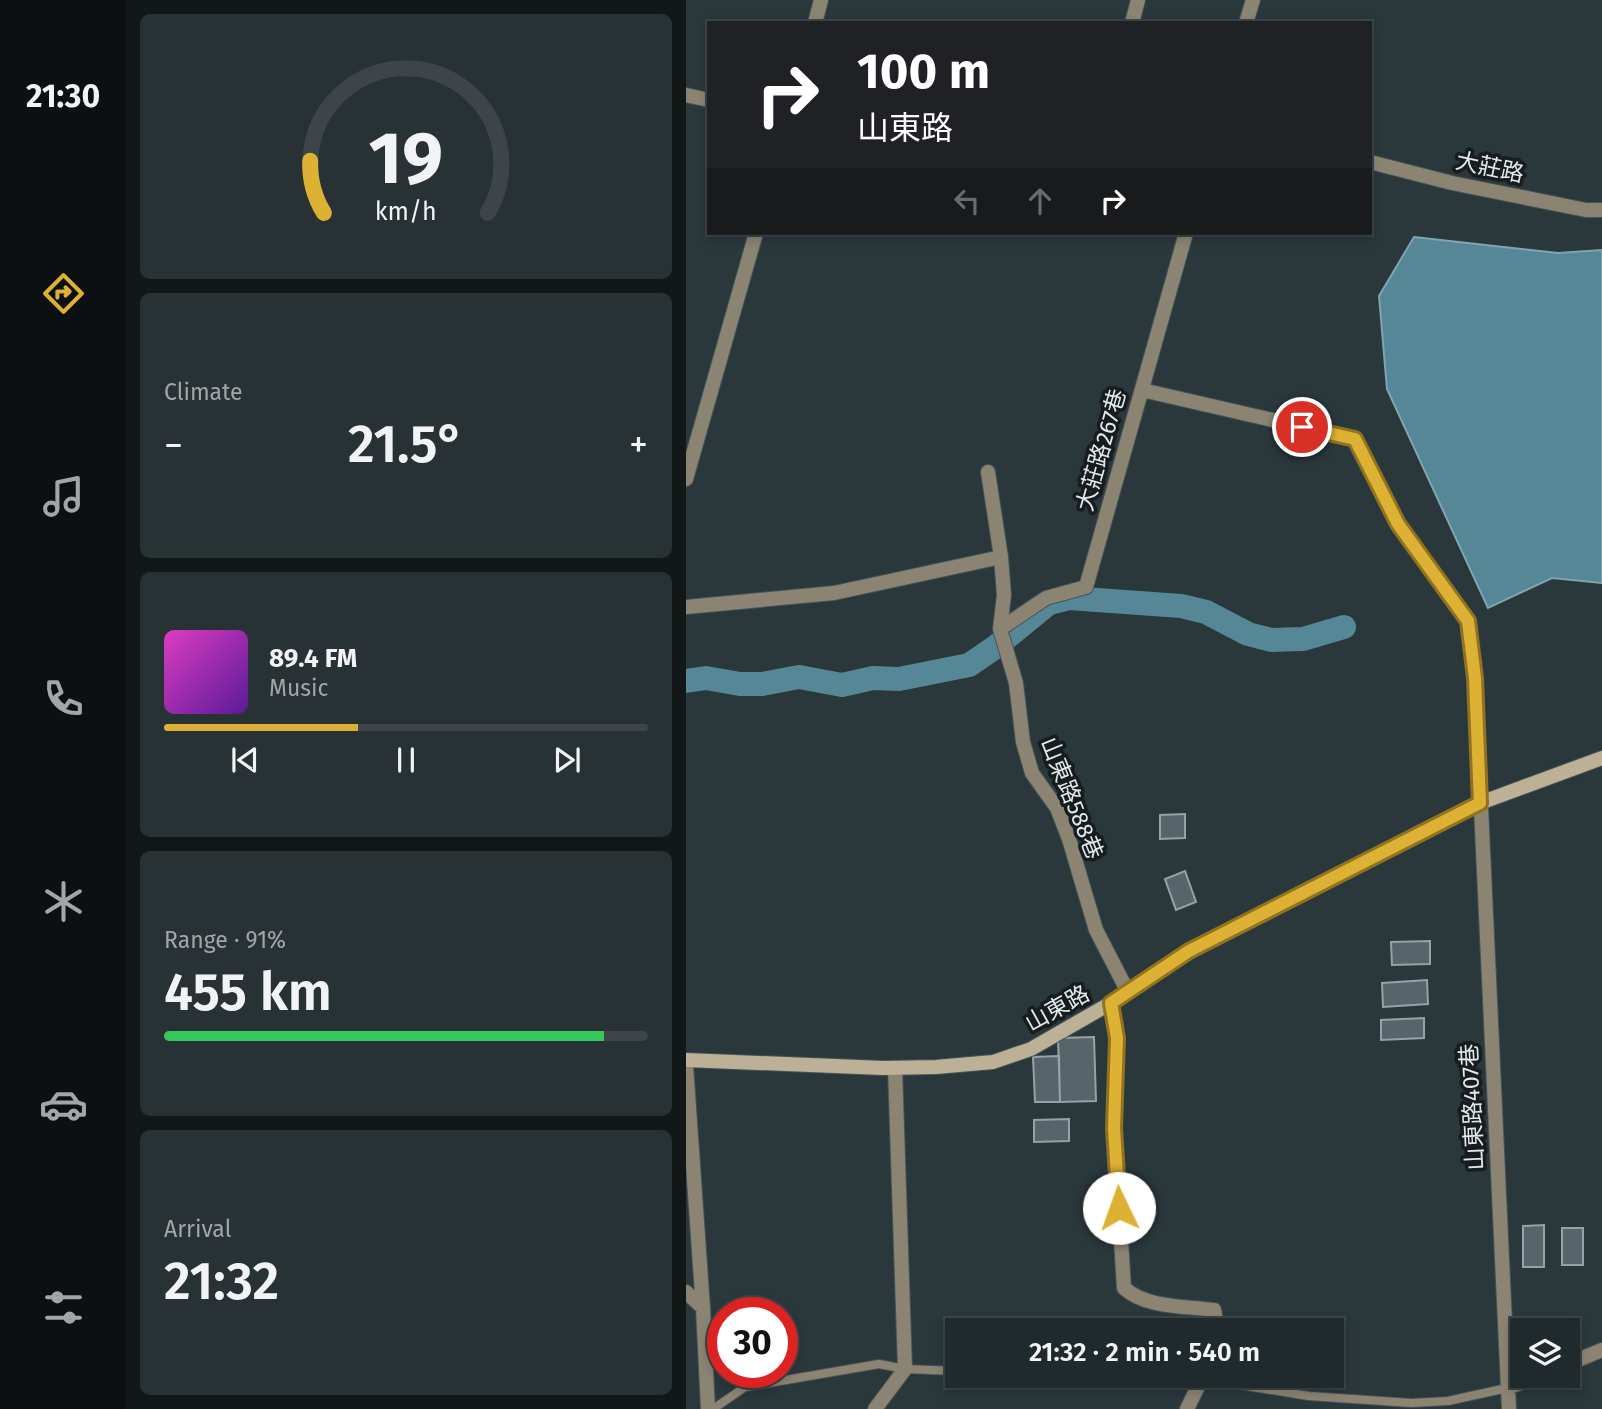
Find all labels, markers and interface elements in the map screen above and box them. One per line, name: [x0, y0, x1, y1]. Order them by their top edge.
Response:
text: 100 m: [857, 42, 990, 101]
icon: right: [742, 49, 833, 140]
text: 21:30: [26, 77, 100, 115]
text: 山東路: [857, 109, 953, 147]
text: 19: [369, 115, 443, 202]
street label: 大莊路: [1453, 146, 1527, 188]
icon: left: [948, 182, 986, 220]
icon: ahead: [1021, 182, 1059, 220]
icon: right: [1094, 182, 1132, 220]
text: km/h: [375, 196, 437, 226]
icon: directions: [39, 269, 88, 318]
text: Climate: [164, 378, 243, 406]
street label: 大莊路267巷: [1070, 386, 1132, 514]
pin: [1272, 397, 1332, 457]
icon: arrive: [1283, 408, 1321, 446]
text: 21.5°: [348, 413, 464, 476]
text: −: [164, 422, 183, 468]
text: +: [629, 422, 648, 468]
icon: music: [39, 472, 88, 521]
text: 89.4 FM: [269, 643, 357, 674]
icon: phone: [39, 674, 88, 723]
text: Music: [269, 674, 329, 702]
street label: 山東路588巷: [1035, 733, 1109, 863]
icon: previous: [226, 741, 264, 779]
icon: pause: [387, 741, 425, 779]
icon: next: [548, 741, 586, 779]
icon: climate: [39, 877, 88, 926]
text: Range · 91%: [164, 926, 286, 954]
text: 455 km: [164, 961, 332, 1024]
street label: 山東路: [1020, 979, 1094, 1037]
street label: 山東路407巷: [1455, 1043, 1489, 1171]
icon: car: [39, 1080, 88, 1129]
position arrow: [1082, 1171, 1156, 1245]
text: Arrival: [164, 1215, 231, 1243]
text: 21:32: [164, 1250, 279, 1313]
icon: filters: [39, 1283, 88, 1332]
speed limit sign: 30: [707, 1297, 798, 1388]
map controls: [1510, 1318, 1580, 1388]
button: layers: [1510, 1318, 1580, 1388]
text: 21:32 · 2 min · 540 m: [1029, 1337, 1260, 1368]

